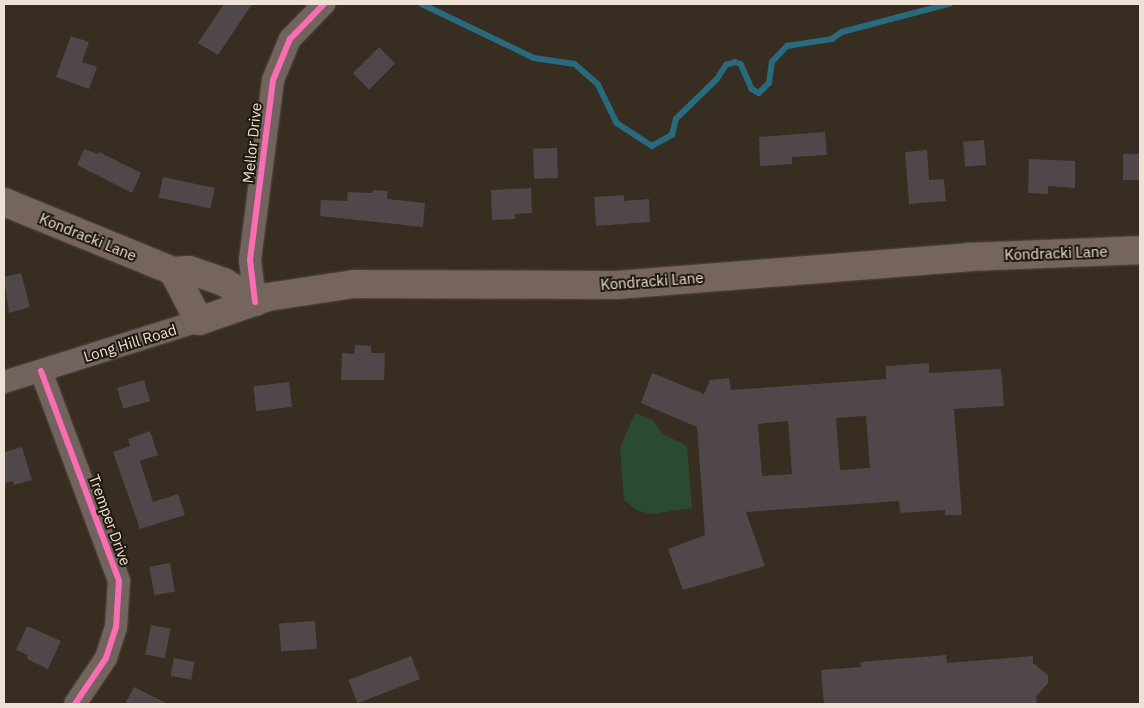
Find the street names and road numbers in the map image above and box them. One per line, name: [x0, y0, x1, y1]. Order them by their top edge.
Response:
street label: Mellor Drive: [239, 102, 265, 184]
street label: Kondracki Lane: [37, 209, 139, 265]
street label: Kondracki Lane: [1004, 242, 1108, 264]
street label: Kondracki Lane: [600, 268, 704, 294]
street label: Long Hill Road: [81, 320, 179, 366]
street label: Tremper Drive: [85, 472, 135, 568]

